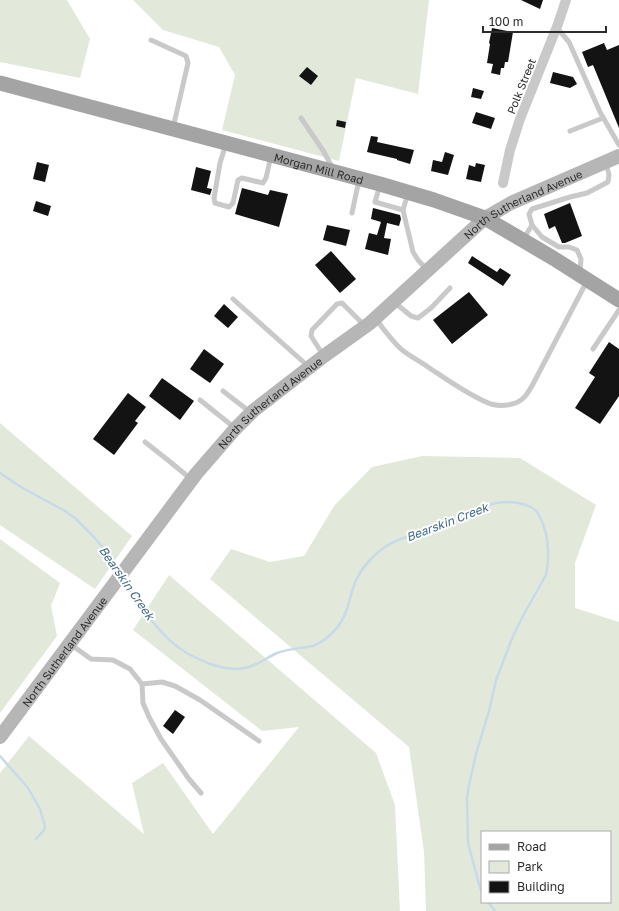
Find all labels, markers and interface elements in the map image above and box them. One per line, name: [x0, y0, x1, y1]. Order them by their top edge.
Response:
scale bar: [483, 8, 606, 34]
text: 100 m: [489, 14, 523, 29]
street label: Polk Street: [504, 56, 538, 116]
street label: Morgan Mill Road: [273, 150, 365, 186]
street label: North Sutherland Avenue: [461, 166, 584, 241]
street label: North Sutherland Avenue: [215, 354, 324, 451]
water label: Bearskin Creek: [404, 499, 491, 545]
water label: Bearskin Creek: [96, 543, 159, 624]
street label: North Sutherland Avenue: [19, 594, 109, 709]
legend: [481, 831, 611, 903]
text: Road: [517, 839, 546, 854]
text: Park: [517, 859, 543, 874]
text: Building: [517, 879, 565, 894]

